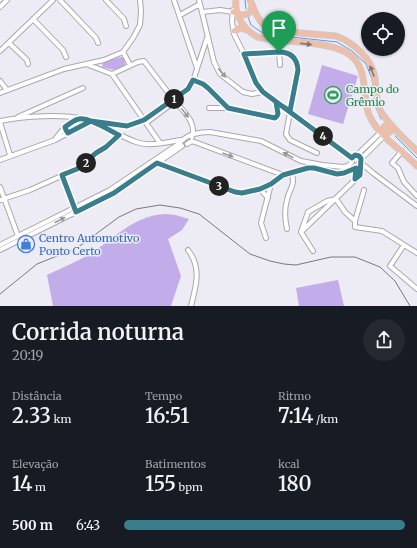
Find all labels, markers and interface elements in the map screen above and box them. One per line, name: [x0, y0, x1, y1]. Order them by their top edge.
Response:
pin: [262, 11, 296, 52]
map controls: [361, 12, 405, 56]
button: locate: [361, 12, 405, 56]
icon: arrive: [268, 17, 290, 39]
one-way arrow: [300, 40, 312, 47]
one-way arrow: [369, 65, 375, 77]
one-way arrow: [217, 68, 226, 78]
place label: Campo do Grêmio: [346, 82, 400, 109]
sports icon: Campo do Grêmio: [323, 85, 343, 105]
pin: 1: [164, 89, 184, 109]
text: 1: [171, 92, 177, 106]
one-way arrow: [181, 108, 190, 119]
pin: 4: [313, 126, 333, 146]
text: 4: [320, 129, 327, 143]
one-way arrow: [223, 152, 235, 158]
one-way arrow: [282, 152, 294, 158]
pin: 2: [76, 153, 96, 173]
text: 2: [83, 156, 89, 170]
pin: 3: [209, 176, 229, 196]
text: 3: [216, 179, 222, 193]
one-way arrow: [54, 217, 66, 224]
place label: Centro Automotivo Ponto Certo: [39, 231, 140, 258]
shop icon: Centro Automotivo Ponto Certo: [16, 234, 36, 254]
text: Corrida noturna: [12, 318, 184, 346]
button: share: [363, 319, 405, 361]
text: 20:19: [12, 347, 43, 364]
text: Distância: [12, 389, 62, 403]
text: Tempo: [145, 389, 182, 403]
text: Ritmo: [278, 389, 311, 403]
text: 2.33: [12, 403, 51, 428]
text: 16:51: [145, 403, 189, 428]
text: 7:14: [278, 403, 313, 428]
text: km: [51, 412, 72, 426]
text: /km: [313, 412, 338, 426]
text: Elevação: [12, 457, 58, 471]
text: Batimentos: [145, 457, 206, 471]
text: kcal: [278, 457, 300, 471]
text: 14: [12, 471, 33, 496]
text: 155: [145, 471, 176, 496]
text: 180: [278, 471, 312, 496]
text: m: [33, 480, 46, 494]
text: bpm: [176, 480, 203, 494]
text: 500 m: [12, 517, 53, 534]
text: 6:43: [76, 517, 100, 534]

